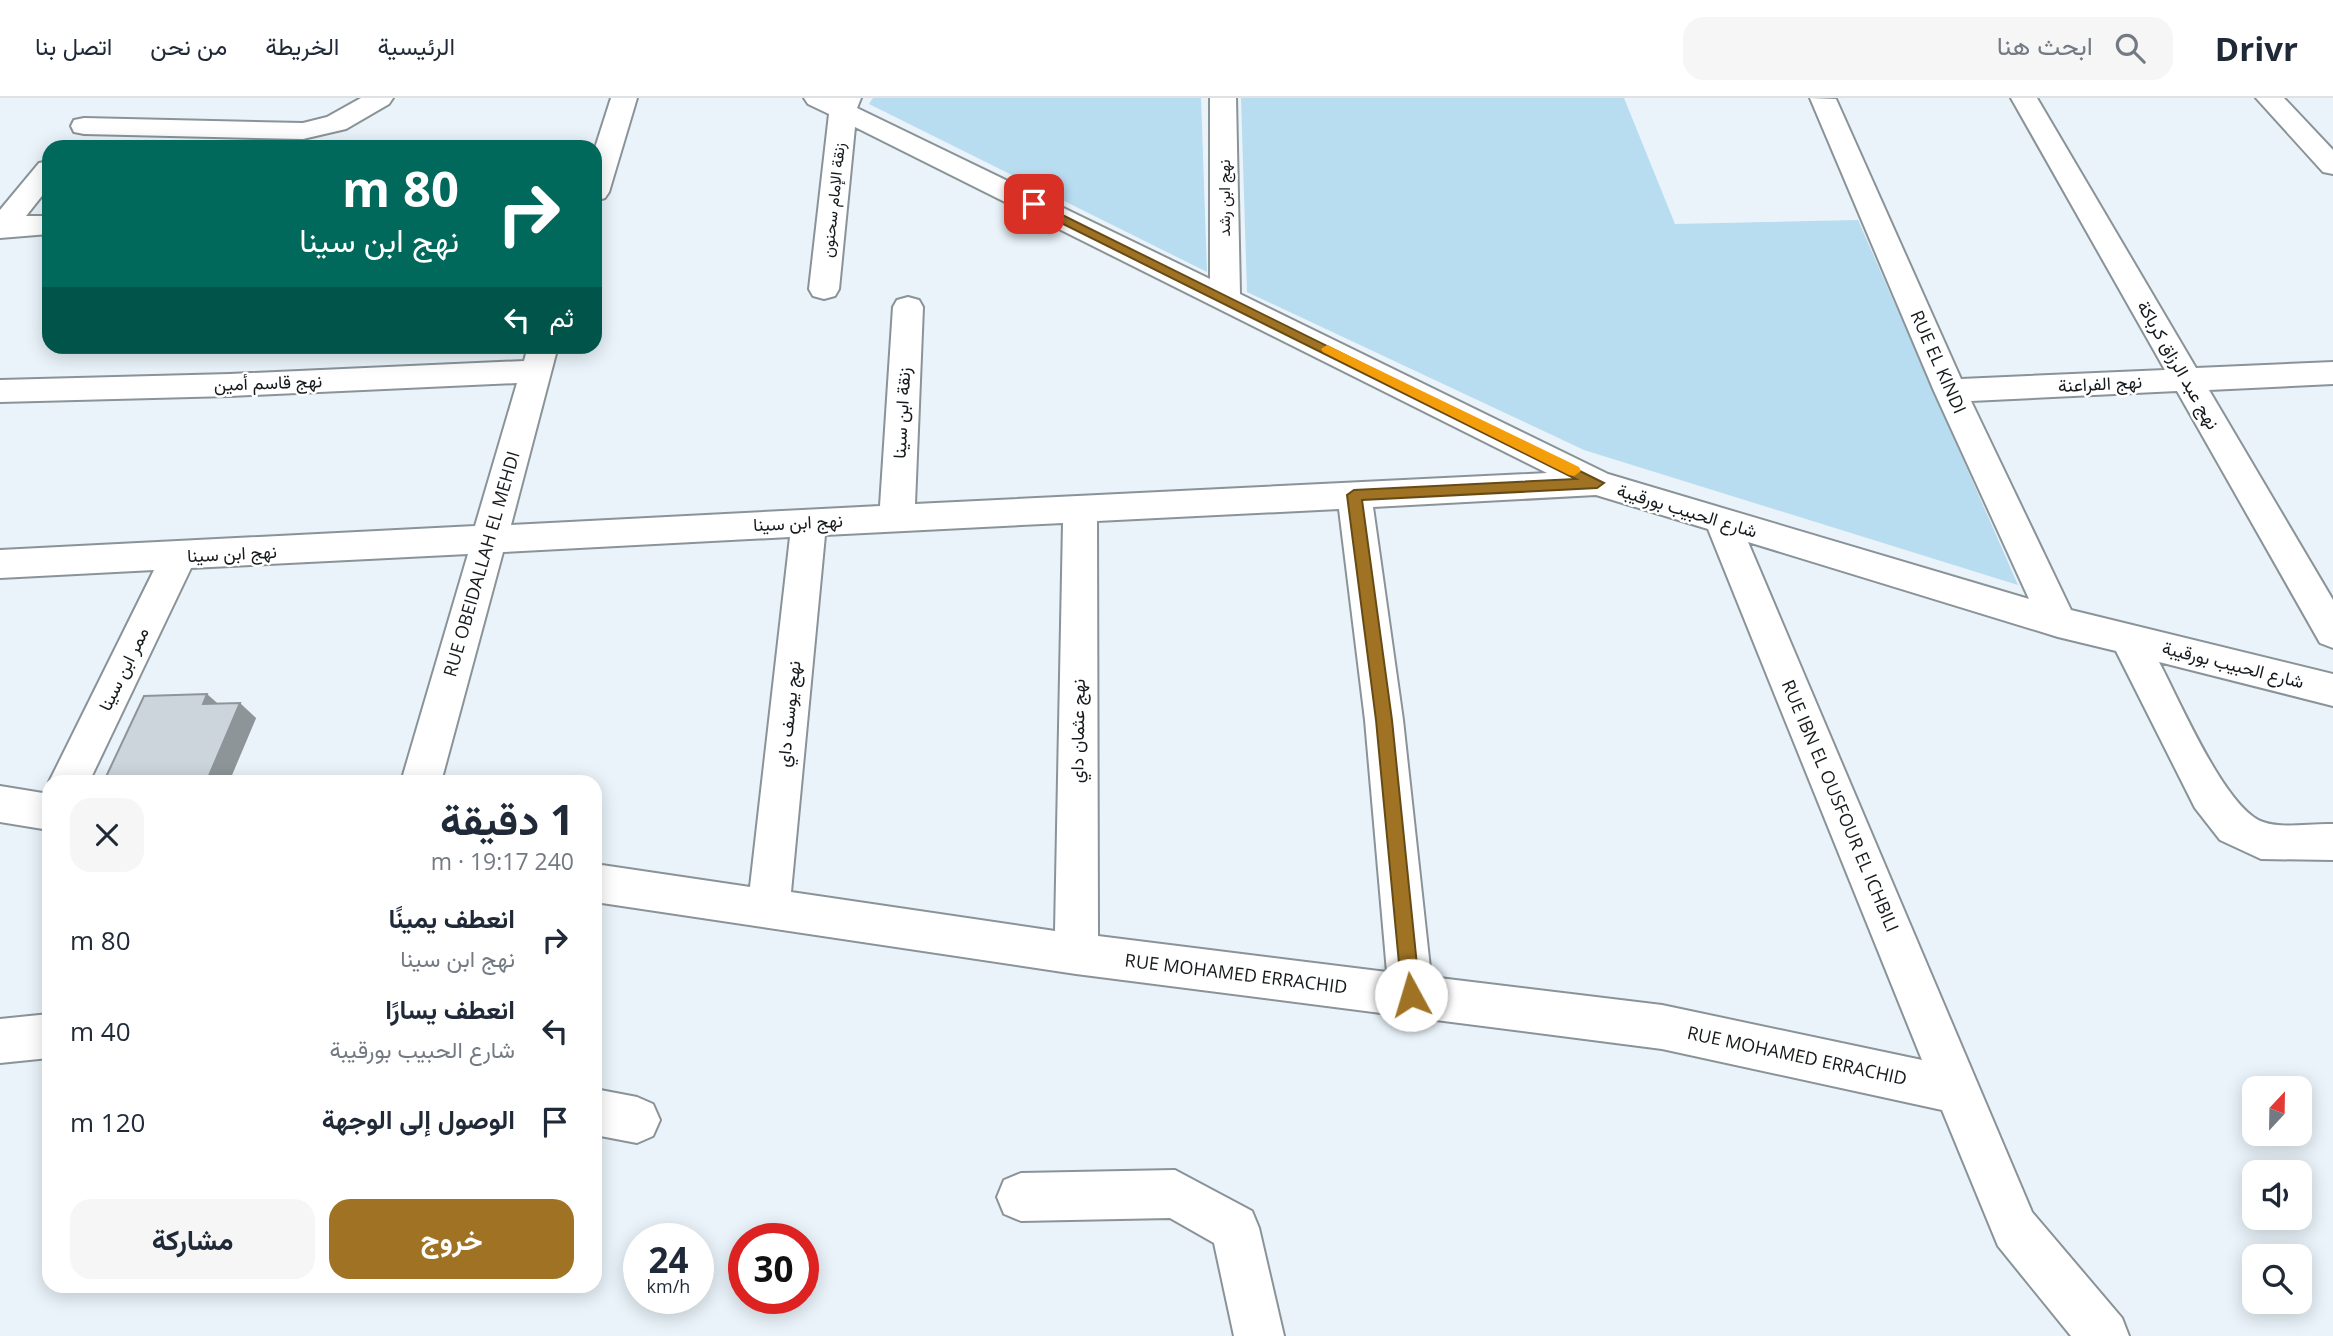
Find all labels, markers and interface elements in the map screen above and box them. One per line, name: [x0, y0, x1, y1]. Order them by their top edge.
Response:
search box: [1683, 17, 2173, 80]
text: Drivr: [2215, 26, 2298, 71]
text: ابحث هنا: [1997, 27, 2093, 63]
text: اتصل بنا: [35, 29, 112, 62]
text: من نحن: [150, 29, 227, 62]
text: الخريطة: [265, 29, 339, 62]
text: الرئيسية: [377, 29, 455, 62]
icon: search: [2111, 29, 2149, 67]
street label: زنقة الإمام سحنون: [816, 141, 850, 259]
text: 80 m: [342, 155, 459, 221]
street label: نهج ابن رشد: [1213, 159, 1236, 237]
icon: right: [483, 168, 574, 259]
pin: [1004, 174, 1064, 234]
icon: arrive: [1015, 185, 1053, 223]
text: نهج ابن سينا: [299, 218, 459, 261]
street label: نهج عبد الرزاق كرباكة: [2131, 296, 2226, 434]
text: ثم: [550, 299, 574, 335]
icon: left: [498, 301, 536, 339]
street label: RUE EL KINDI: [1905, 306, 1972, 417]
street label: زنقة ابن سينا: [887, 367, 915, 459]
street label: نهج قاسم أمين: [213, 368, 323, 397]
street label: نهج الفراعنة: [2057, 369, 2143, 398]
street label: RUE OBEIDALLAH EL MEHDI: [437, 448, 525, 679]
street label: شارع الحبيب بورقيبة: [1614, 477, 1760, 544]
street label: نهج ابن سينا: [752, 508, 843, 537]
street label: نهج ابن سينا: [186, 539, 277, 568]
street label: ممر ابن سينا: [93, 623, 154, 714]
street label: شارع الحبيب بورقيبة: [2160, 635, 2307, 694]
street label: نهج يوسف داي: [770, 660, 810, 769]
street label: RUE IBN EL OUSFOUR EL ICHBILI: [1777, 676, 1905, 935]
street label: نهج عثمان داي: [1064, 679, 1094, 783]
text: 1 دقيقة: [440, 790, 574, 847]
button: close: [70, 798, 144, 872]
text: 240 m · 19:17: [431, 845, 574, 877]
text: انعطف يمينًا: [388, 900, 515, 936]
icon: right: [536, 921, 574, 959]
text: 80 m: [70, 922, 131, 958]
text: نهج ابن سينا: [400, 942, 515, 974]
street label: RUE MOHAMED ERRACHID: [1124, 947, 1349, 999]
position arrow: [1374, 958, 1448, 1032]
text: انعطف يسارًا: [385, 991, 515, 1027]
icon: left: [536, 1012, 574, 1050]
text: 40 m: [70, 1013, 131, 1049]
street label: RUE MOHAMED ERRACHID: [1685, 1020, 1909, 1090]
text: شارع الحبيب بورقيبة: [329, 1033, 515, 1065]
north arrow: [2242, 1076, 2312, 1146]
map controls: [2242, 1076, 2312, 1314]
text: الوصول إلى الوجهة: [322, 1101, 515, 1137]
icon: arrive: [536, 1103, 574, 1141]
text: 120 m: [70, 1104, 145, 1140]
button: sound: [2242, 1160, 2312, 1230]
button: مشاركة: [70, 1199, 315, 1279]
button: خروج: [329, 1199, 574, 1279]
speed limit sign: 30: [728, 1223, 819, 1314]
text: 24: [648, 1236, 689, 1283]
button: search: [2242, 1244, 2312, 1314]
text: km/h: [647, 1274, 690, 1298]

